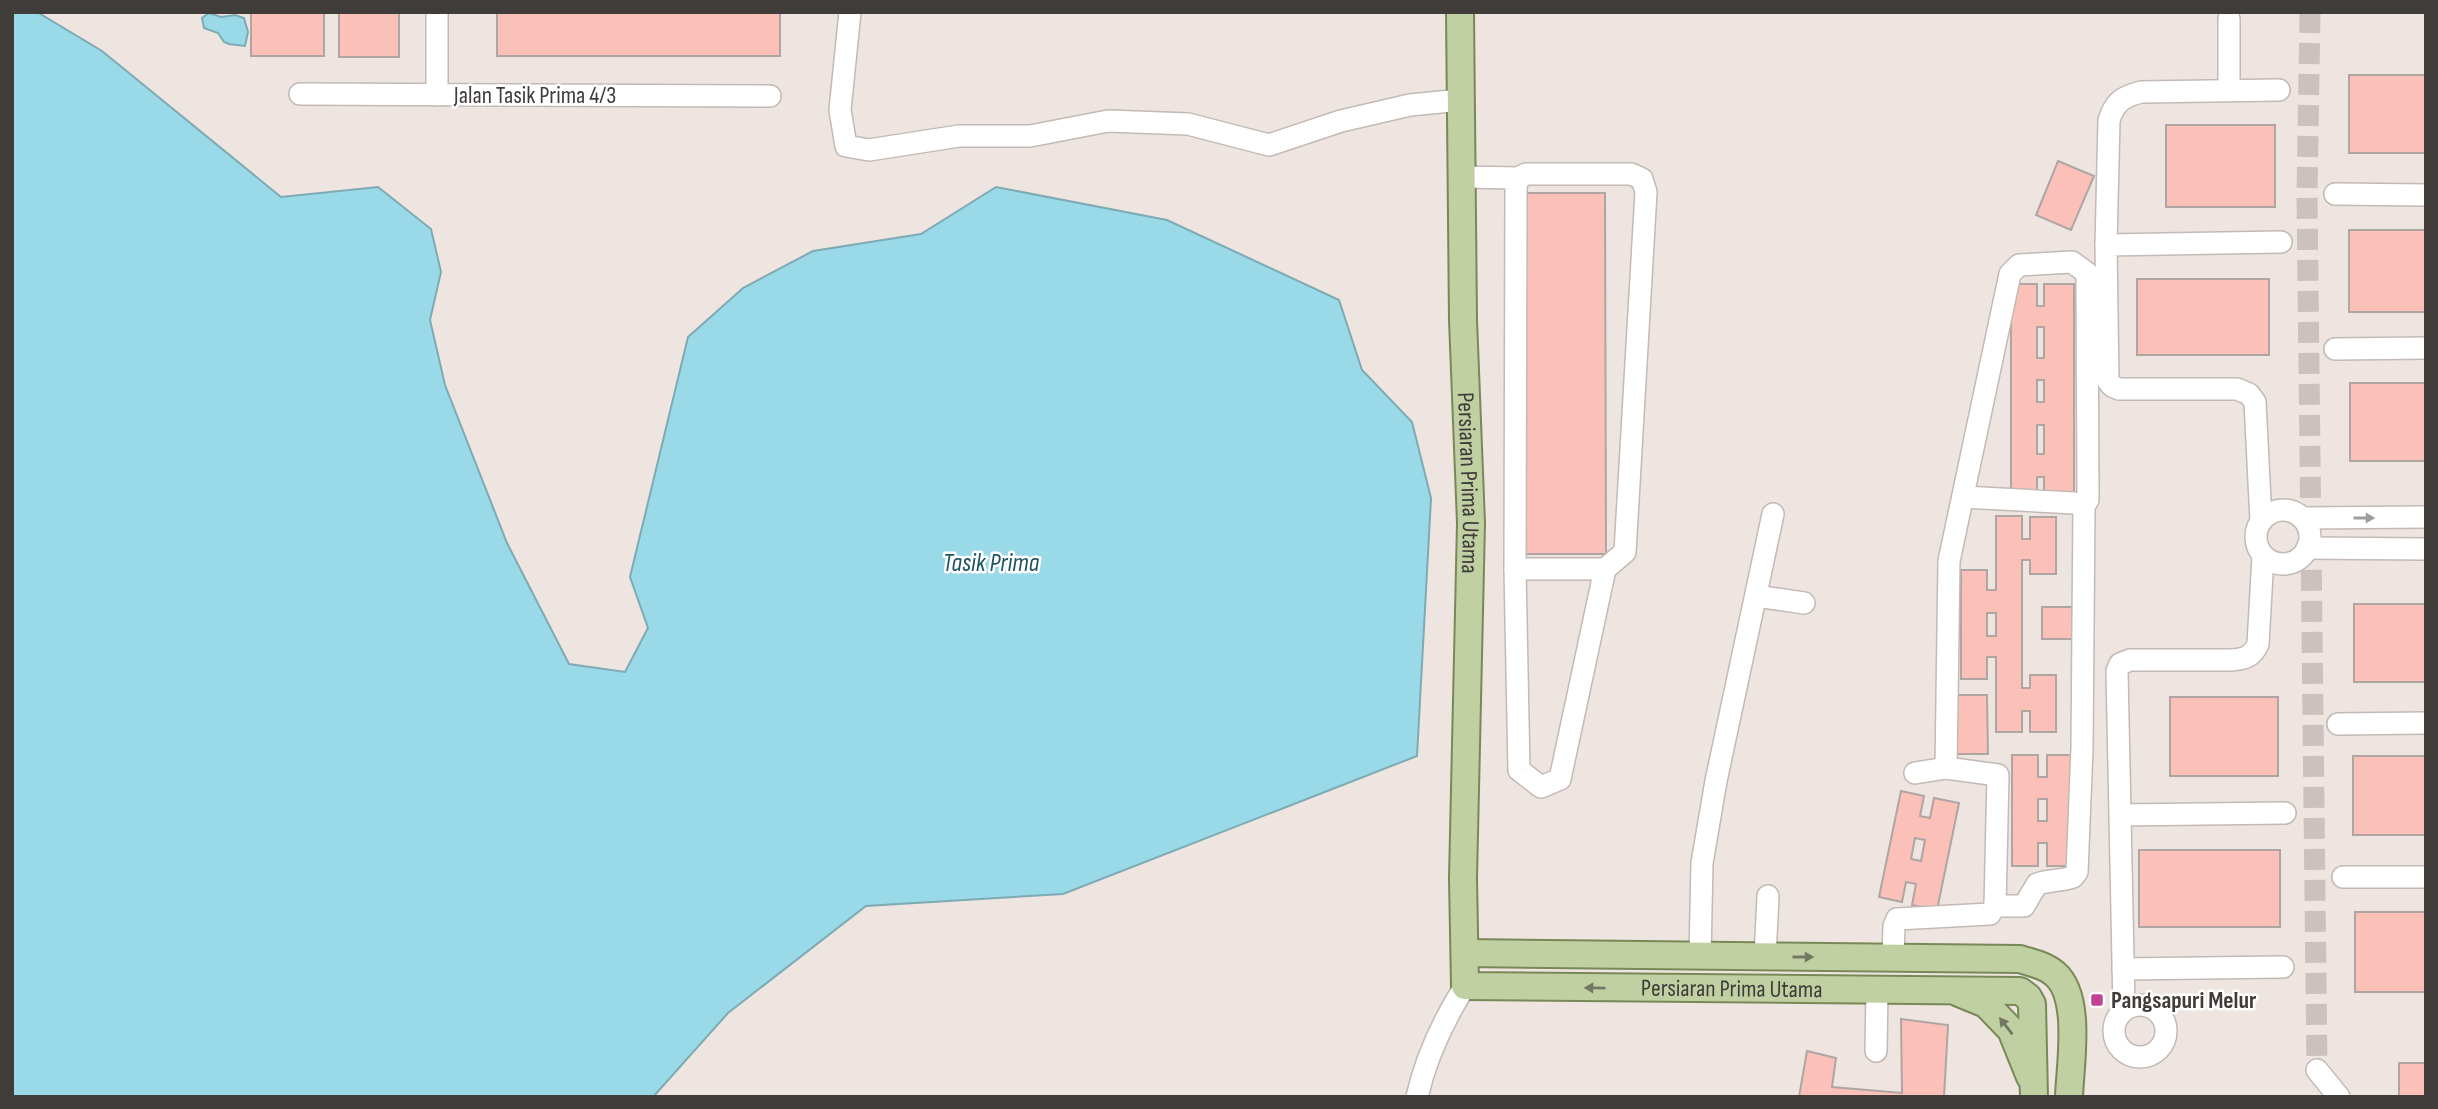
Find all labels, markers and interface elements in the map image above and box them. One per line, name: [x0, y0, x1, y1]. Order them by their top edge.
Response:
street label: Jalan Tasik Prima 4/3: [453, 81, 616, 110]
street label: Persiaran Prima Utama: [1451, 392, 1485, 574]
one-way arrow: [2353, 512, 2375, 524]
water label: Tasik Prima: [943, 548, 1040, 579]
one-way arrow: [1792, 951, 1814, 963]
street label: Persiaran Prima Utama: [1641, 974, 1823, 1004]
one-way arrow: [1584, 982, 1606, 994]
place label: Pangsapuri Melur: [2111, 986, 2257, 1015]
marker: Pangsapuri Melur: [2089, 992, 2105, 1008]
one-way arrow: [1998, 1018, 2013, 1036]

